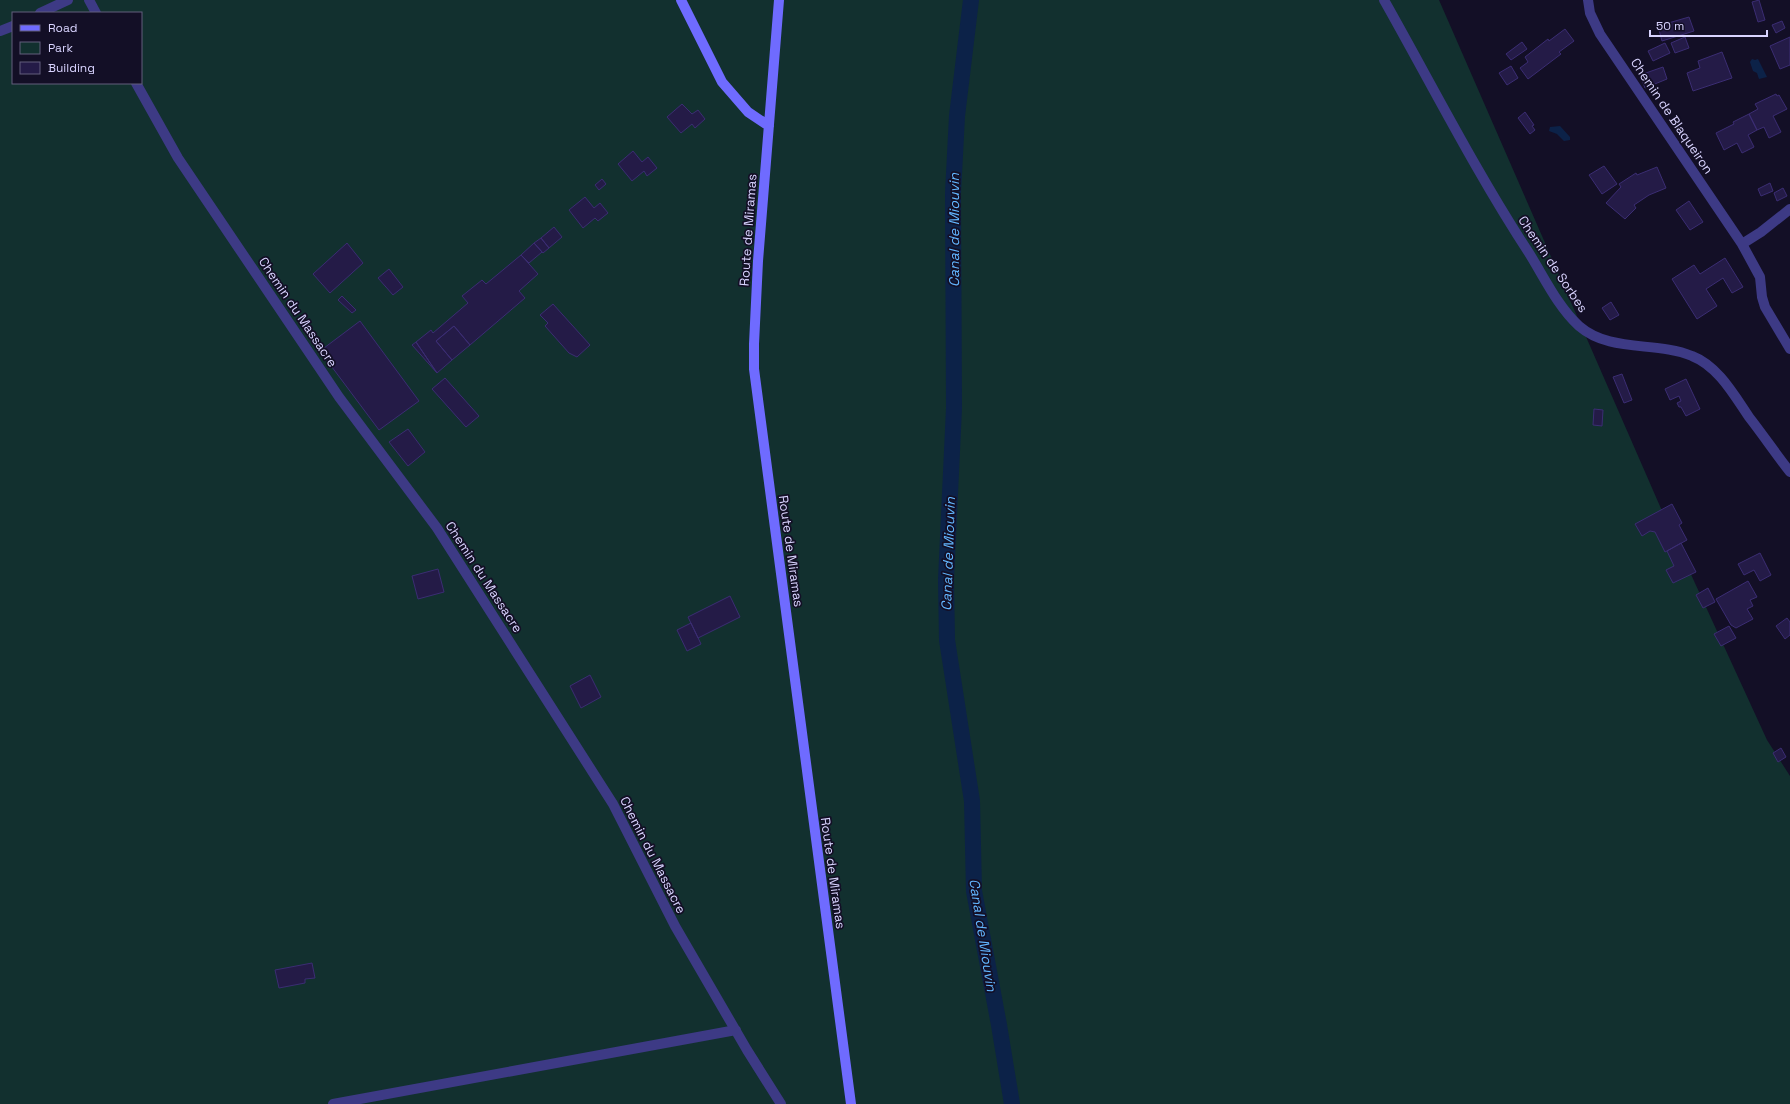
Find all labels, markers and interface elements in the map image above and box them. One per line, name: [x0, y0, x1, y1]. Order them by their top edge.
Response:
legend: [12, 12, 142, 84]
scale bar: [1650, 12, 1767, 38]
text: 50 m: [1656, 18, 1684, 34]
text: Road: [48, 20, 77, 36]
text: Park: [48, 40, 73, 56]
street label: Chemin de Blaqueiron: [1627, 55, 1717, 177]
text: Building: [48, 60, 95, 76]
street label: Route de Miramas: [736, 173, 760, 287]
water label: Canal de Miouvin: [945, 173, 963, 287]
street label: Chemin de Sorbes: [1514, 212, 1592, 316]
street label: Chemin du Massacre: [255, 254, 341, 370]
street label: Route de Miramas: [775, 494, 807, 608]
water label: Canal de Miouvin: [937, 496, 959, 611]
street label: Chemin du Massacre: [442, 518, 526, 636]
street label: Chemin du Massacre: [616, 794, 690, 916]
street label: Route de Miramas: [817, 816, 849, 930]
water label: Canal de Miouvin: [965, 877, 1001, 993]

